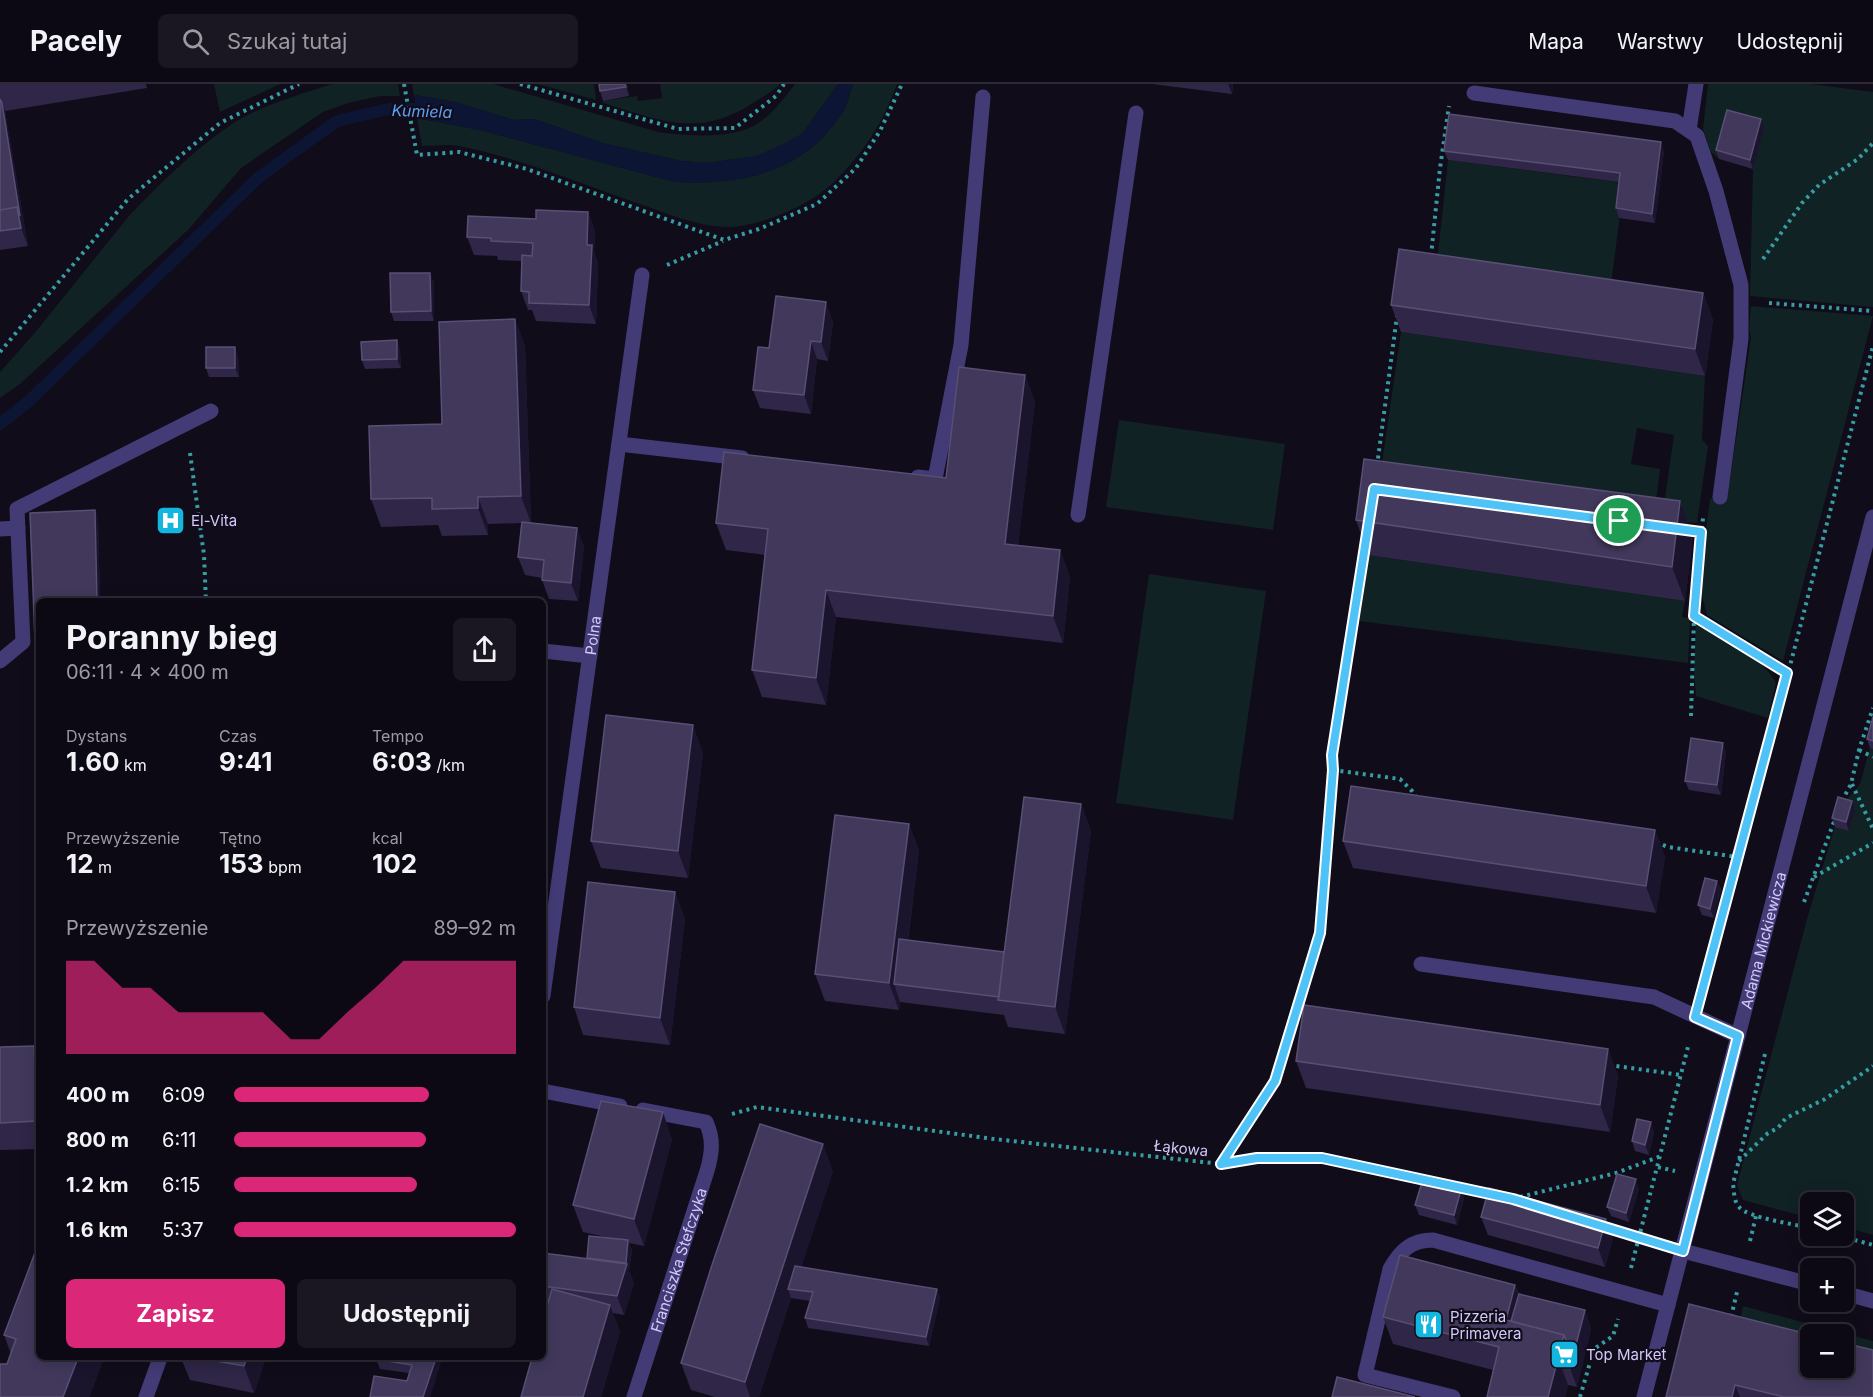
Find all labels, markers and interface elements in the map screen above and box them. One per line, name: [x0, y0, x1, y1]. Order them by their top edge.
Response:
search box: [158, 14, 578, 68]
text: Pacely: [30, 24, 122, 58]
icon: search: [179, 25, 212, 58]
text: Szukaj tutaj: [227, 28, 347, 54]
text: Mapa: [1528, 29, 1584, 54]
text: Warstwy: [1617, 29, 1703, 54]
text: Udostępnij: [1736, 29, 1843, 54]
water label: Kumiela: [391, 100, 453, 122]
pin: [1593, 495, 1644, 546]
hospital icon: El-Vita: [154, 504, 186, 536]
icon: arrive: [1602, 504, 1635, 537]
place label: El-Vita: [191, 511, 237, 530]
street label: Polna: [580, 615, 605, 656]
text: Poranny bieg: [66, 617, 278, 657]
button: share: [453, 618, 516, 681]
text: 06:11 · 4 × 400 m: [66, 660, 229, 684]
text: Dystans: [66, 726, 127, 746]
text: Czas: [219, 726, 257, 746]
text: Tempo: [372, 726, 424, 746]
text: 1.60: [66, 746, 120, 777]
text: 9:41: [219, 746, 272, 777]
text: 6:03: [372, 746, 432, 777]
text: km: [120, 755, 147, 775]
text: /km: [432, 755, 465, 775]
text: Przewyższenie: [66, 828, 180, 848]
text: Tętno: [219, 828, 262, 848]
text: kcal: [372, 828, 403, 848]
text: 12: [66, 848, 94, 879]
text: 153: [219, 848, 264, 879]
text: 102: [372, 848, 417, 879]
text: m: [94, 857, 112, 877]
text: bpm: [264, 857, 302, 877]
street label: Adama Mickiewicza: [1736, 870, 1790, 1011]
text: Przewyższenie: [66, 916, 208, 940]
text: 89–92 m: [433, 916, 516, 940]
text: 400 m: [66, 1083, 130, 1107]
text: 6:09: [162, 1083, 205, 1107]
text: 800 m: [66, 1128, 129, 1152]
text: 6:11: [162, 1128, 196, 1152]
street label: Łąkowa: [1153, 1136, 1209, 1160]
text: 1.2 km: [66, 1173, 129, 1197]
text: 6:15: [162, 1173, 200, 1197]
street label: Franciszka Stefczyka: [646, 1185, 710, 1335]
map controls: [1800, 1192, 1854, 1378]
button: layers: [1800, 1192, 1854, 1246]
text: 1.6 km: [66, 1218, 128, 1242]
text: 5:37: [162, 1218, 204, 1242]
button: +: [1800, 1258, 1854, 1312]
button: Zapisz: [66, 1279, 285, 1348]
button: Udostępnij: [297, 1279, 516, 1348]
place label: Pizzeria Primavera: [1450, 1307, 1521, 1343]
restaurant icon: Pizzeria Primavera: [1413, 1309, 1445, 1341]
button: −: [1800, 1324, 1854, 1378]
supermarket icon: Top Market: [1549, 1338, 1581, 1370]
place label: Top Market: [1586, 1345, 1666, 1364]

